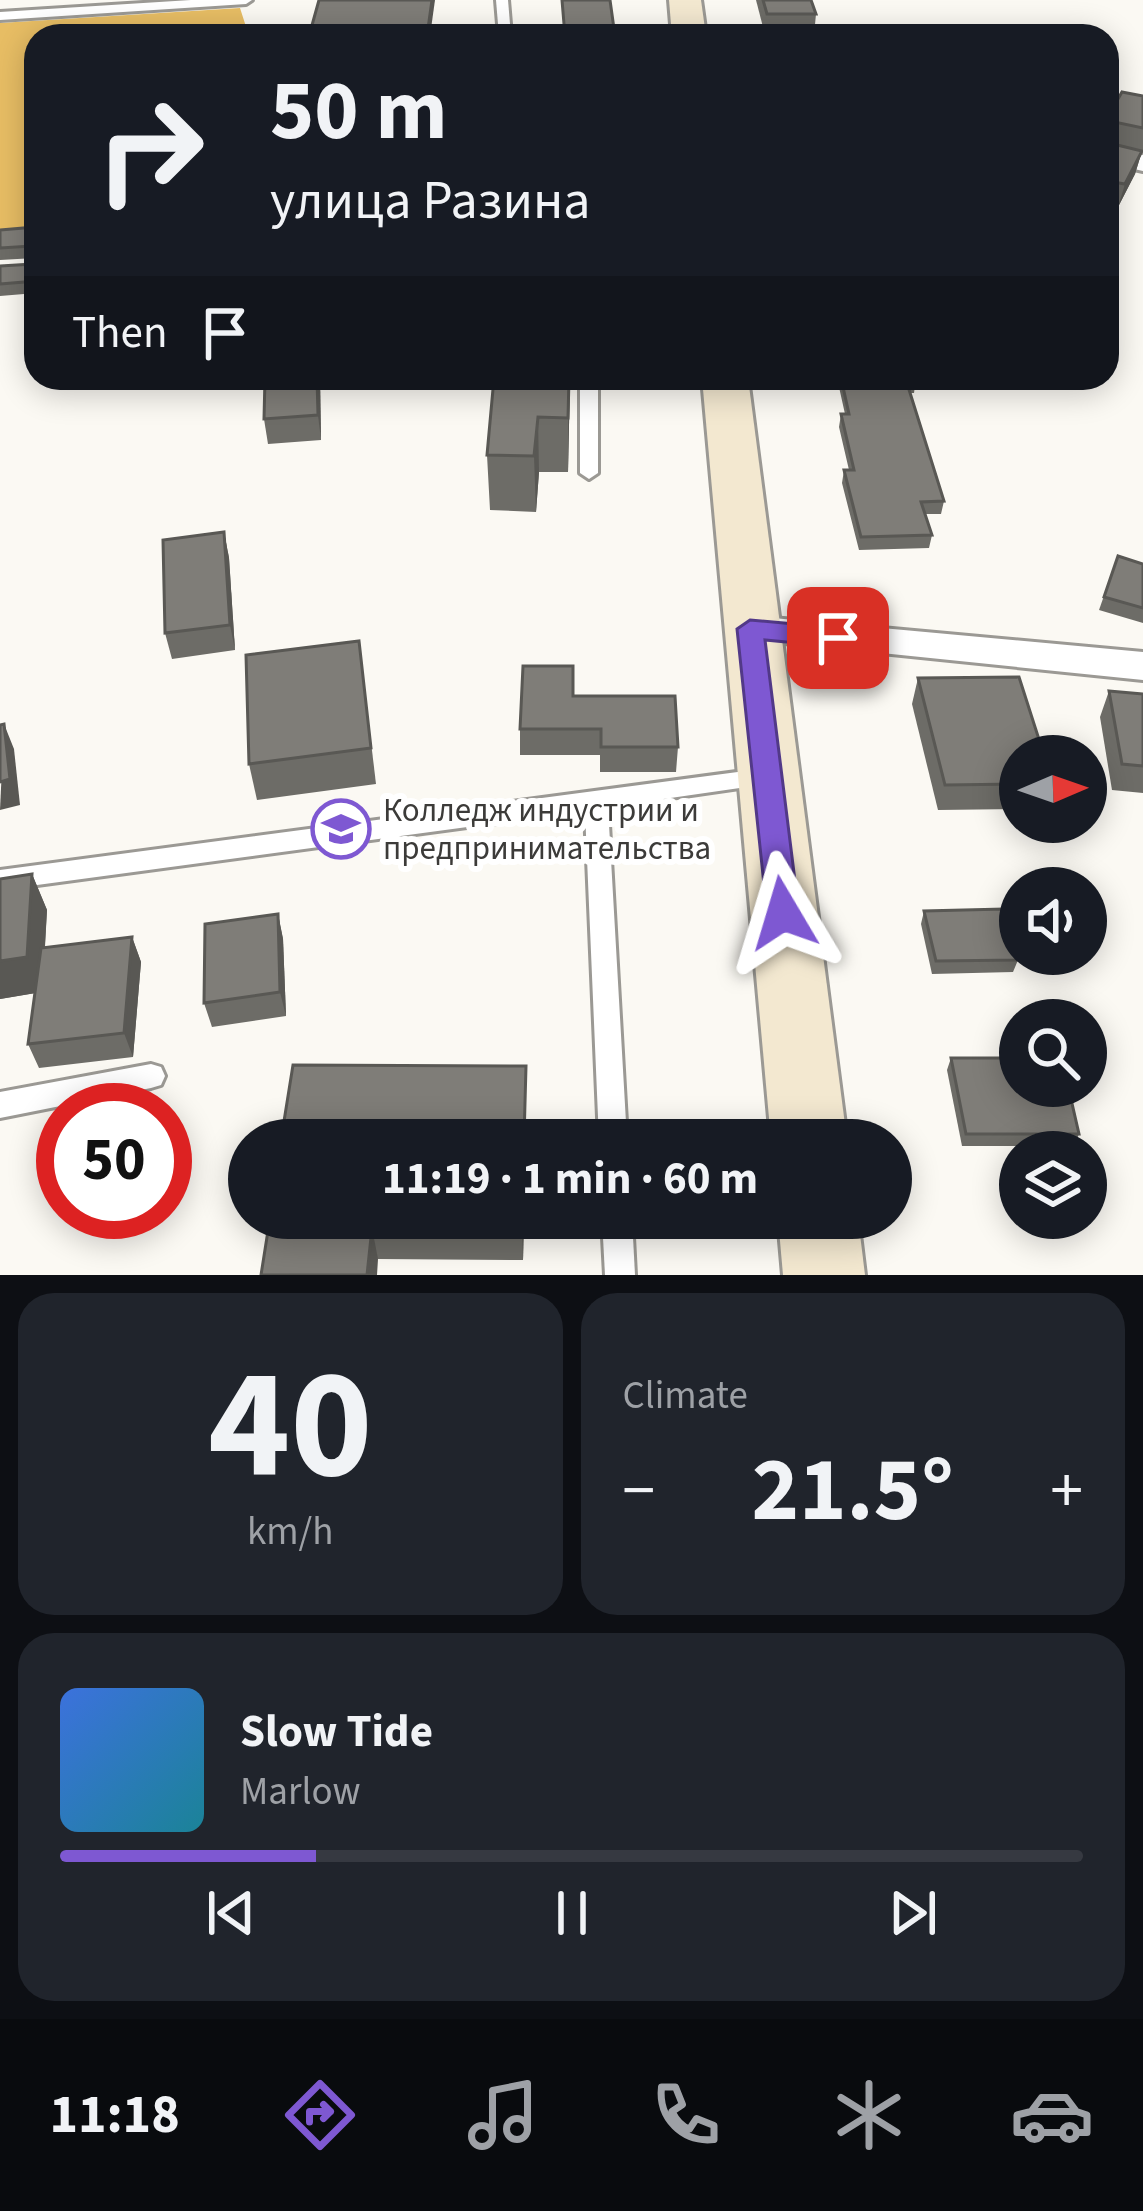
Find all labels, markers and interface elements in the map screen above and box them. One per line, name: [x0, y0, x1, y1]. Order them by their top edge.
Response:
text: 50 m: [270, 52, 448, 172]
icon: right: [72, 72, 228, 228]
text: улица Разина: [270, 163, 591, 240]
icon: arrive: [192, 300, 258, 366]
text: Then: [72, 301, 168, 365]
pin: [787, 587, 889, 689]
icon: arrive: [805, 605, 871, 671]
north arrow: [999, 735, 1107, 843]
map controls: [999, 735, 1107, 1239]
place label: Колледж индустрии и предпринимательства: [383, 787, 711, 872]
school or university icon: Колледж индустрии и предпринимательства: [310, 798, 372, 860]
position arrow: [720, 850, 846, 976]
button: sound: [999, 867, 1107, 975]
button: search: [999, 999, 1107, 1107]
speed limit sign: 50: [36, 1083, 192, 1239]
button: layers: [999, 1131, 1107, 1239]
text: 11:19 · 1 min · 60 m: [382, 1147, 758, 1211]
text: 40: [208, 1315, 373, 1537]
text: Climate: [623, 1368, 748, 1424]
text: 21.5°: [752, 1427, 954, 1555]
text: −: [623, 1444, 655, 1538]
text: +: [1050, 1444, 1083, 1538]
text: km/h: [247, 1504, 334, 1560]
text: Slow Tide: [240, 1700, 433, 1764]
text: Marlow: [240, 1764, 361, 1820]
icon: previous: [198, 1880, 264, 1946]
icon: pause: [539, 1880, 605, 1946]
icon: next: [880, 1880, 946, 1946]
icon: directions: [278, 2073, 362, 2157]
icon: music: [461, 2073, 545, 2157]
icon: phone: [644, 2073, 728, 2157]
icon: climate: [827, 2073, 911, 2157]
icon: car: [1010, 2073, 1094, 2157]
text: 11:18: [49, 2077, 180, 2154]

